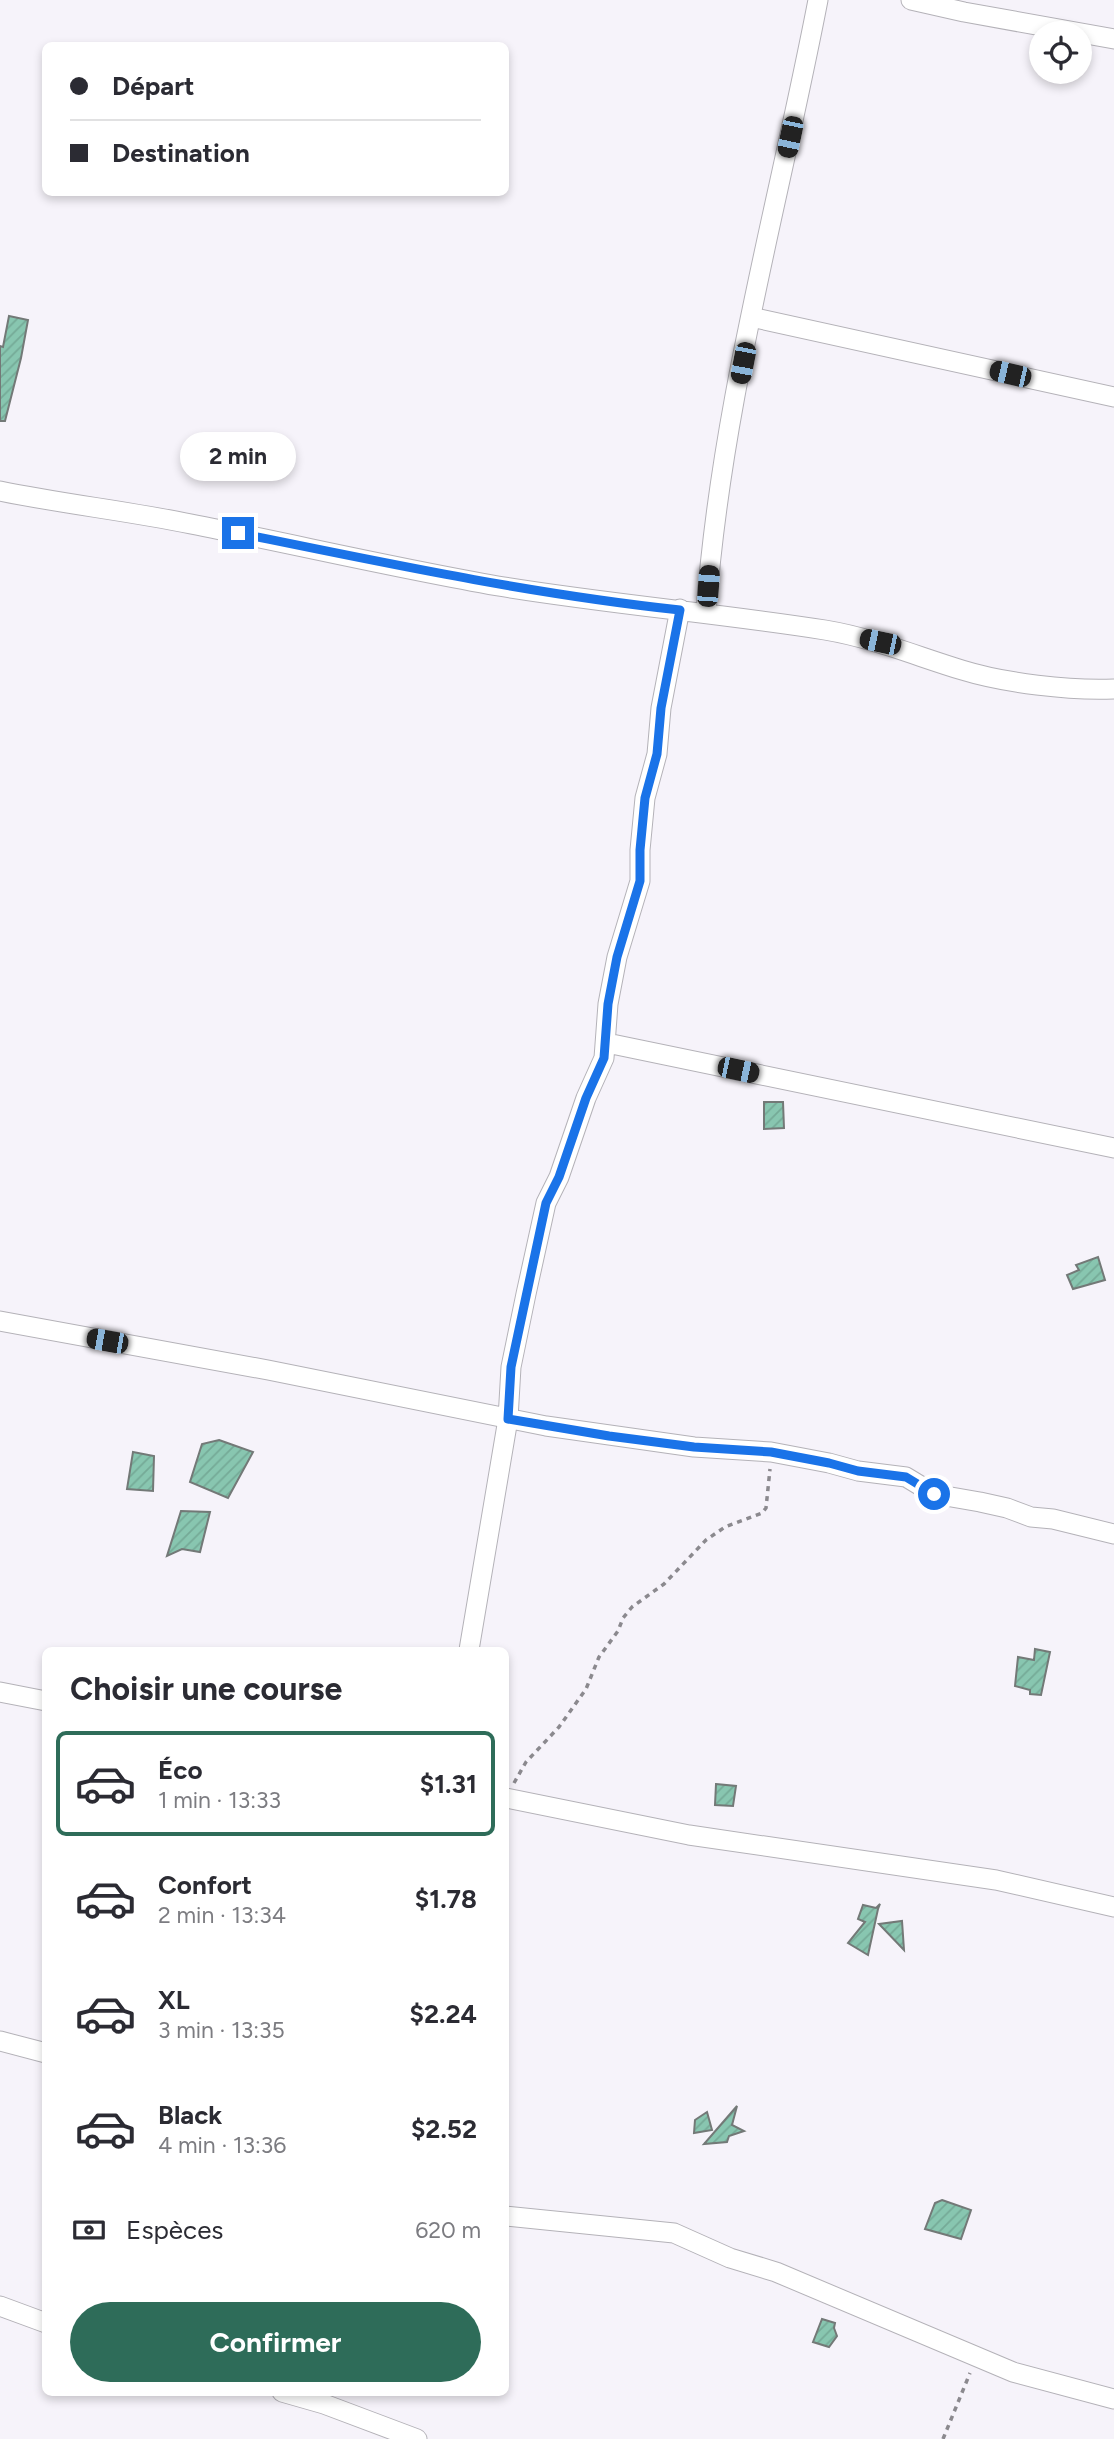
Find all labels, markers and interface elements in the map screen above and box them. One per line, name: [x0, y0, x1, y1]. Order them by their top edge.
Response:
map controls: [1029, 21, 1092, 84]
button: locate: [1029, 21, 1092, 84]
text: Départ: [112, 70, 194, 102]
car: [776, 114, 805, 160]
text: Destination: [112, 137, 250, 169]
car: [729, 340, 758, 386]
car: [988, 359, 1033, 389]
callout: 2 min: [180, 432, 296, 480]
text: 2 min: [209, 442, 267, 470]
route end: [222, 517, 254, 549]
car: [697, 564, 720, 608]
car: [858, 627, 903, 657]
car: [716, 1055, 761, 1085]
car: [85, 1327, 130, 1355]
route start: [918, 1478, 950, 1510]
text: Choisir une course: [70, 1670, 342, 1708]
icon: car: [74, 1752, 137, 1815]
text: Éco: [158, 1754, 203, 1786]
text: $1.31: [420, 1768, 477, 1800]
text: 1 min · 13:33: [158, 1786, 281, 1814]
icon: car: [74, 1867, 137, 1930]
text: Confort: [158, 1869, 252, 1901]
text: $1.78: [415, 1883, 477, 1915]
text: 2 min · 13:34: [158, 1901, 286, 1929]
icon: car: [74, 1982, 137, 2045]
text: XL: [158, 1984, 190, 2016]
text: $2.24: [410, 1998, 477, 2030]
text: 3 min · 13:35: [158, 2016, 285, 2044]
icon: car: [74, 2097, 137, 2160]
text: Black: [158, 2099, 222, 2131]
text: $2.52: [411, 2113, 477, 2145]
text: 4 min · 13:36: [158, 2131, 286, 2159]
icon: cash: [70, 2211, 108, 2249]
text: Espèces: [126, 2214, 223, 2246]
text: 620 m: [415, 2216, 481, 2244]
button: Confirmer: [70, 2302, 481, 2382]

